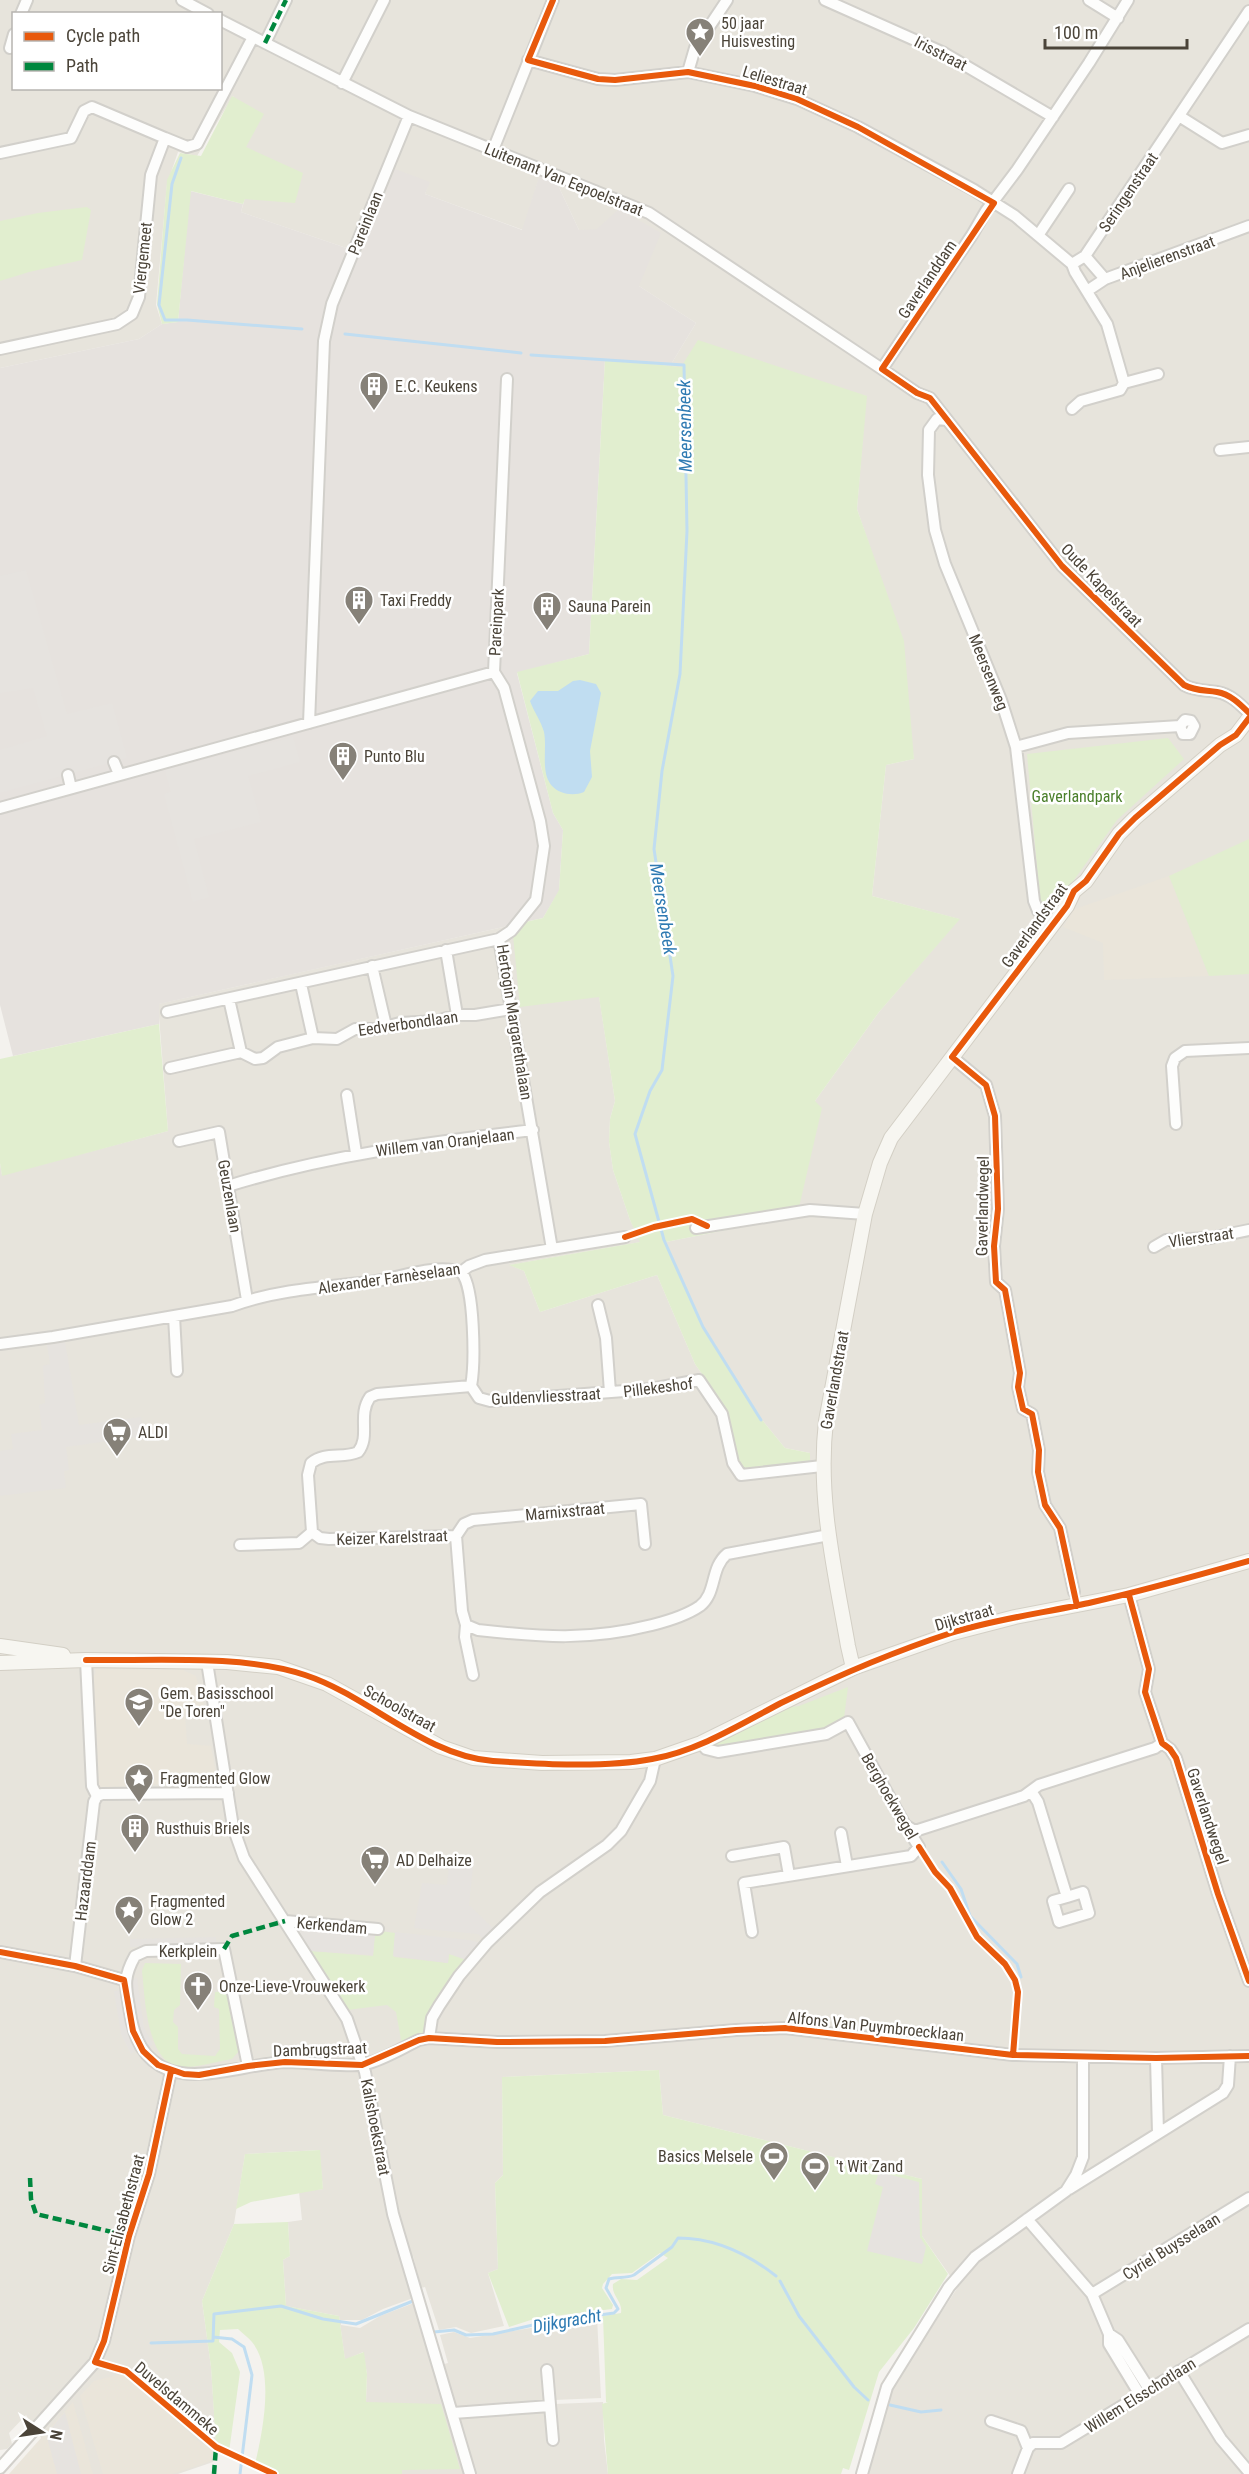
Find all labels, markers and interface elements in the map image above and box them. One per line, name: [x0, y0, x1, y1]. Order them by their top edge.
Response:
legend: [12, 12, 222, 90]
scale bar: [1045, 12, 1188, 50]
place label: 50 jaar Huisvesting: [721, 14, 795, 51]
place icon: 50 jaar Huisvesting: [684, 16, 716, 58]
text: 100 m: [1054, 22, 1098, 43]
text: Cycle path: [66, 25, 140, 46]
street label: Irisstraat: [911, 32, 970, 75]
text: Path: [66, 55, 99, 76]
street label: Leliestraat: [740, 62, 810, 99]
street label: Luitenant Van Eepoelstraat: [482, 139, 646, 220]
street label: Seringenstraat: [1095, 149, 1162, 236]
street label: Pareinlaan: [344, 189, 387, 258]
street label: Viergemeet: [129, 221, 156, 295]
street label: Anjelierenstraat: [1117, 231, 1217, 283]
street label: Gaverlanddam: [894, 236, 961, 322]
building icon: E.C. Keukens: [358, 370, 390, 412]
place label: E.C. Keukens: [395, 377, 478, 396]
water label: Meersenbeek: [673, 379, 696, 472]
street label: Oude Kapelstraat: [1057, 540, 1146, 631]
building icon: Taxi Freddy: [343, 584, 375, 626]
street label: Pareinpark: [485, 587, 508, 656]
building icon: Sauna Parein: [531, 590, 563, 632]
place label: Taxi Freddy: [380, 591, 452, 610]
place label: Sauna Parein: [568, 597, 651, 616]
street label: Meersenweg: [965, 631, 1012, 713]
building icon: Punto Blu: [327, 740, 359, 782]
place label: Punto Blu: [364, 747, 425, 766]
park label: Gaverlandpark: [1032, 787, 1123, 806]
water label: Meersenbeek: [646, 862, 681, 957]
street label: Gaverlandstraat: [997, 879, 1072, 971]
street label: Hertogin Margarethalaan: [493, 943, 536, 1101]
street label: Eedverbondlaan: [357, 1007, 459, 1040]
street label: Willem van Oranjelaan: [375, 1125, 516, 1160]
street label: Gaverlandwegel: [972, 1156, 993, 1256]
street label: Geuzenlaan: [214, 1158, 245, 1234]
street label: Vlierstraat: [1167, 1224, 1235, 1251]
street label: Alexander Farnèselaan: [317, 1259, 461, 1298]
street label: Gaverlandstraat: [816, 1329, 853, 1431]
street label: Pillekeshof: [622, 1374, 694, 1401]
street label: Guldenvliesstraat: [491, 1384, 602, 1409]
supermarket icon: ALDI: [101, 1416, 133, 1458]
place label: ALDI: [138, 1423, 168, 1442]
street label: Marnixstraat: [525, 1499, 606, 1524]
street label: Keizer Karelstraat: [336, 1526, 448, 1549]
street label: Dijkstraat: [933, 1600, 996, 1635]
street label: Schoolstraat: [360, 1681, 439, 1736]
place label: Gem. Basisschool "De Toren": [160, 1684, 274, 1721]
school or university icon: Gem. Basisschool "De Toren": [123, 1686, 155, 1728]
street label: Berghoekwegel: [857, 1750, 922, 1843]
place icon: Fragmented Glow: [123, 1762, 155, 1804]
street label: Gaverlandwegel: [1183, 1766, 1232, 1867]
place label: Fragmented Glow: [160, 1769, 270, 1788]
building icon: Rusthuis Briels: [119, 1812, 151, 1854]
place label: Rusthuis Briels: [156, 1819, 250, 1838]
street label: Hazaarddam: [71, 1840, 100, 1922]
supermarket icon: AD Delhaize: [359, 1844, 391, 1886]
place label: AD Delhaize: [396, 1851, 472, 1870]
place label: Fragmented Glow 2: [150, 1892, 225, 1929]
place icon: Fragmented Glow 2: [113, 1894, 145, 1936]
street label: Kerkendam: [296, 1913, 368, 1938]
street label: Kerkplein: [159, 1942, 217, 1961]
church icon: Onze-Lieve-Vrouwekerk: [182, 1970, 214, 2012]
place label: Onze-Lieve-Vrouwekerk: [219, 1977, 366, 1996]
street label: Alfons Van Puymbroecklaan: [787, 2008, 965, 2045]
street label: Dambrugstraat: [273, 2038, 368, 2061]
street label: Kalishoekstraat: [357, 2077, 394, 2177]
sports icon: Basics Melsele: [758, 2140, 790, 2182]
place label: Basics Melsele: [658, 2147, 753, 2166]
sports icon: 't Wit Zand: [799, 2150, 831, 2192]
street label: Sint-Elisabethstraat: [98, 2152, 149, 2276]
place label: 't Wit Zand: [836, 2157, 903, 2176]
street label: Cyriel Buysselaan: [1119, 2209, 1223, 2284]
water label: Dijkgracht: [531, 2304, 604, 2337]
street label: Willem Elsschotlaan: [1081, 2354, 1199, 2437]
street label: Duvelsdammeke: [131, 2358, 223, 2439]
north arrow: [12, 2402, 72, 2462]
text: N: [46, 2428, 66, 2442]

